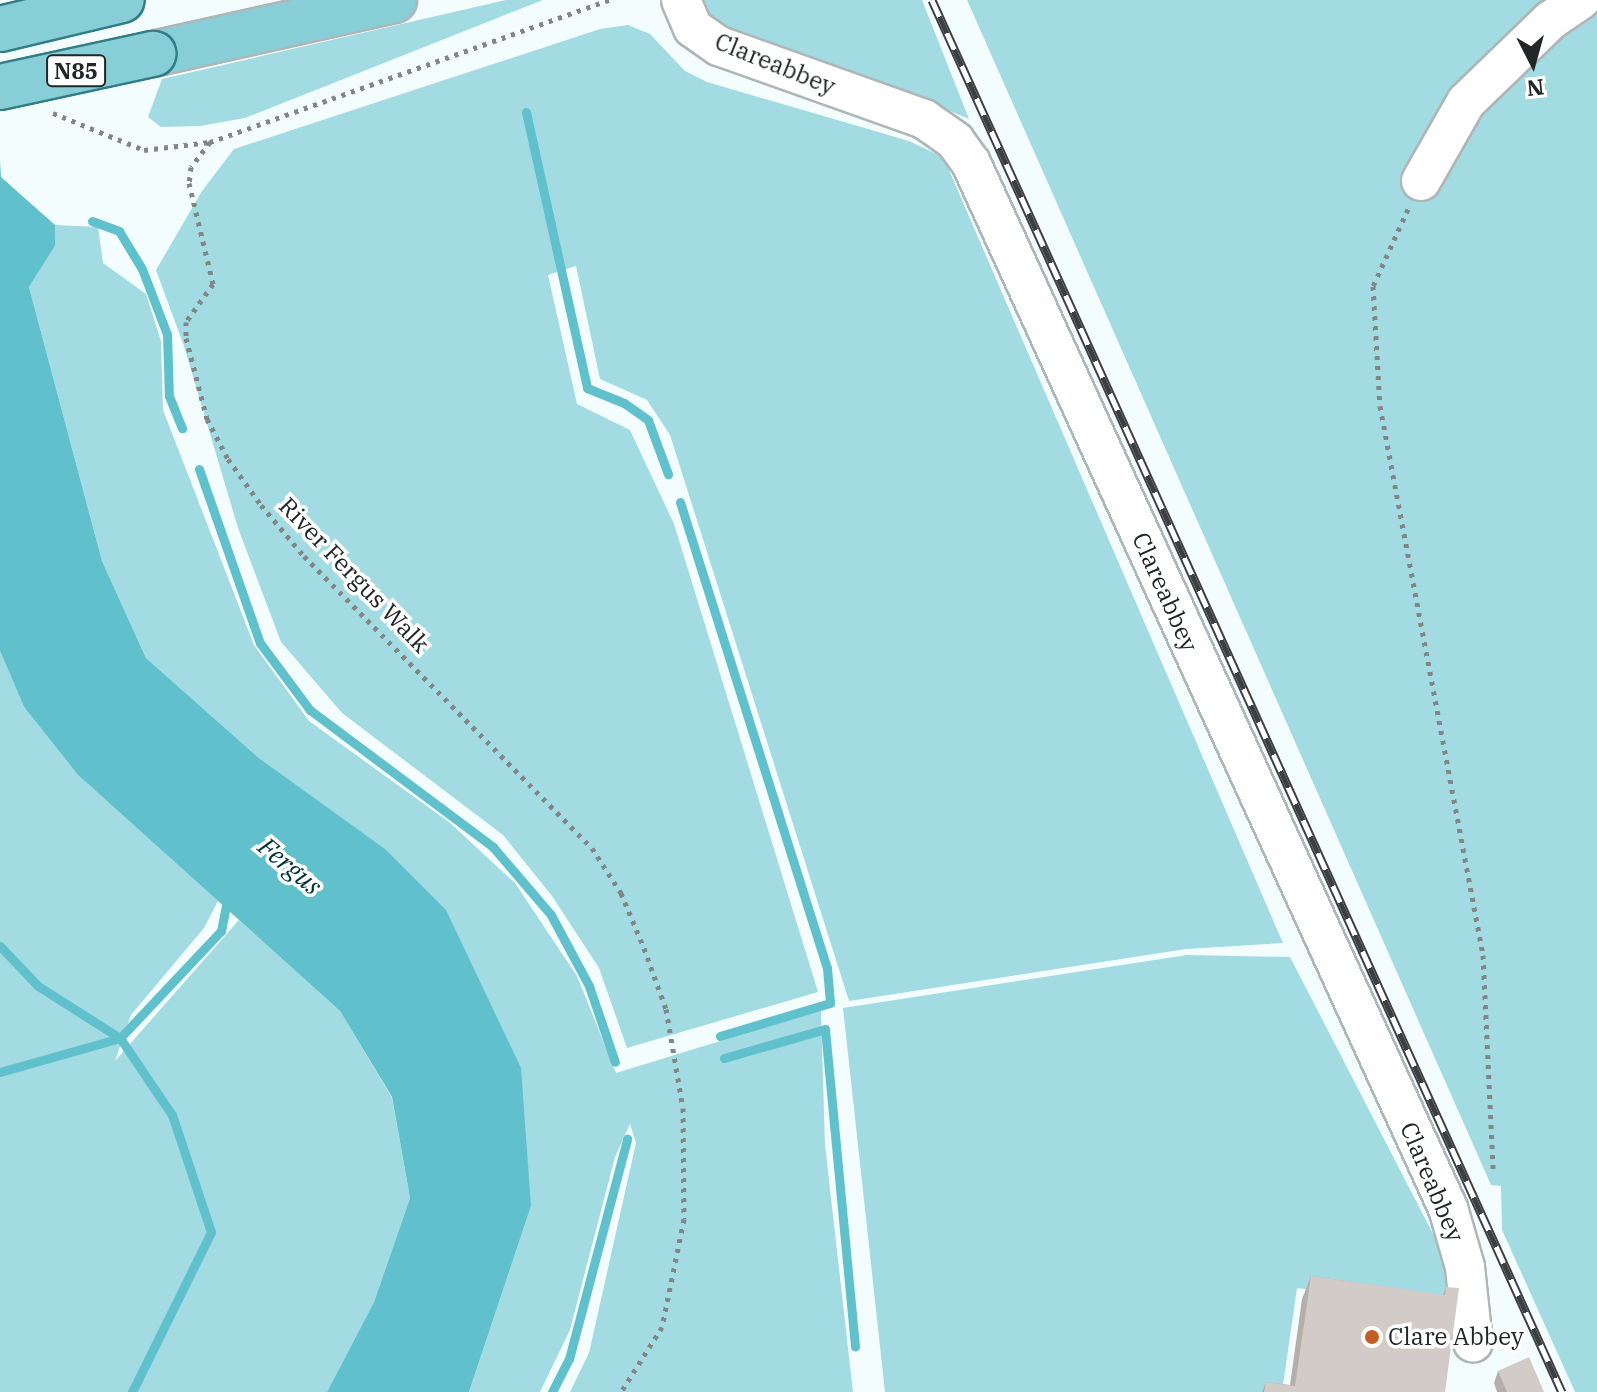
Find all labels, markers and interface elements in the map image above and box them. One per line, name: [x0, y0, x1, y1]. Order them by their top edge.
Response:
north arrow: [1493, 24, 1573, 104]
street label: Clareabbey: [711, 27, 839, 101]
road number: N85: [46, 53, 106, 89]
text: N: [1525, 73, 1546, 104]
street label: River Fergus Walk: [273, 492, 435, 658]
street label: Clareabbey: [1126, 528, 1204, 656]
water label: Fergus: [252, 831, 328, 901]
street label: Clareabbey: [1394, 1118, 1470, 1246]
place label: Clare Abbey: [1388, 1323, 1524, 1351]
marker: Clare Abbey: [1363, 1328, 1381, 1346]

